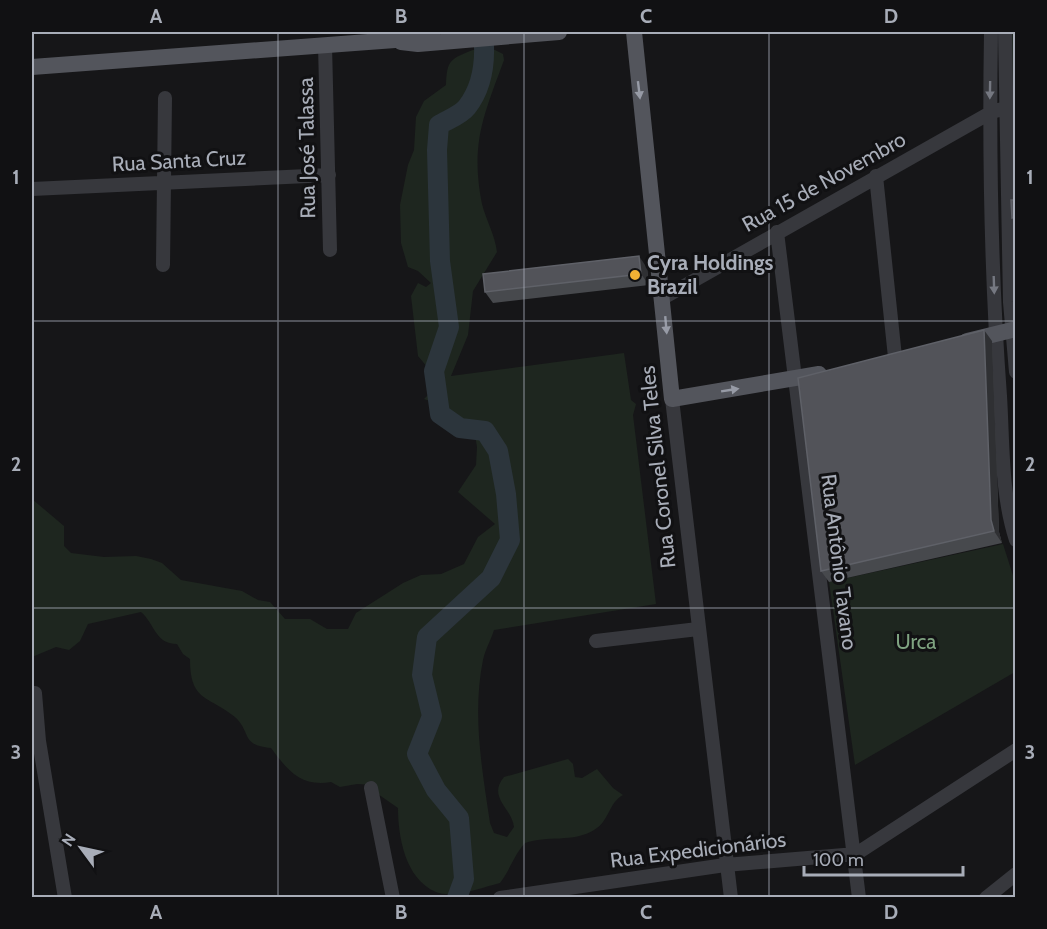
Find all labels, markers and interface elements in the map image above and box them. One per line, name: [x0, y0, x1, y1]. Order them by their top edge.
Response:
text: A: [150, 4, 163, 28]
text: B: [395, 4, 407, 28]
text: C: [640, 4, 652, 28]
text: D: [884, 4, 898, 28]
street label: Rua José Talassa: [293, 77, 320, 219]
one-way arrow: [634, 80, 644, 99]
one-way arrow: [985, 80, 995, 99]
street label: Rua 15 de Novembro: [738, 126, 910, 237]
street label: Rua Santa Cruz: [111, 144, 247, 176]
text: 1: [12, 165, 20, 189]
text: 1: [1026, 165, 1034, 189]
place label: Cyra Holdings Brazil: [647, 250, 774, 299]
marker: Cyra Holdings Brazil: [628, 268, 642, 282]
one-way arrow: [989, 275, 999, 294]
one-way arrow: [661, 316, 671, 335]
street label: Rua Coronel Silva Teles: [634, 364, 681, 570]
one-way arrow: [721, 385, 740, 394]
text: 2: [11, 452, 21, 476]
text: 2: [1025, 452, 1035, 476]
street label: Rua Antônio Tavano: [816, 473, 863, 651]
park label: Urca: [896, 629, 936, 654]
text: 3: [11, 740, 21, 764]
text: 3: [1025, 740, 1035, 764]
north arrow: [51, 818, 111, 878]
street label: Rua Expedicionários: [609, 826, 788, 873]
text: N: [58, 830, 80, 850]
scale bar: [804, 839, 963, 877]
text: 100 m: [813, 849, 864, 871]
text: A: [150, 900, 163, 924]
text: B: [395, 900, 407, 924]
text: C: [640, 900, 652, 924]
text: D: [884, 900, 898, 924]

